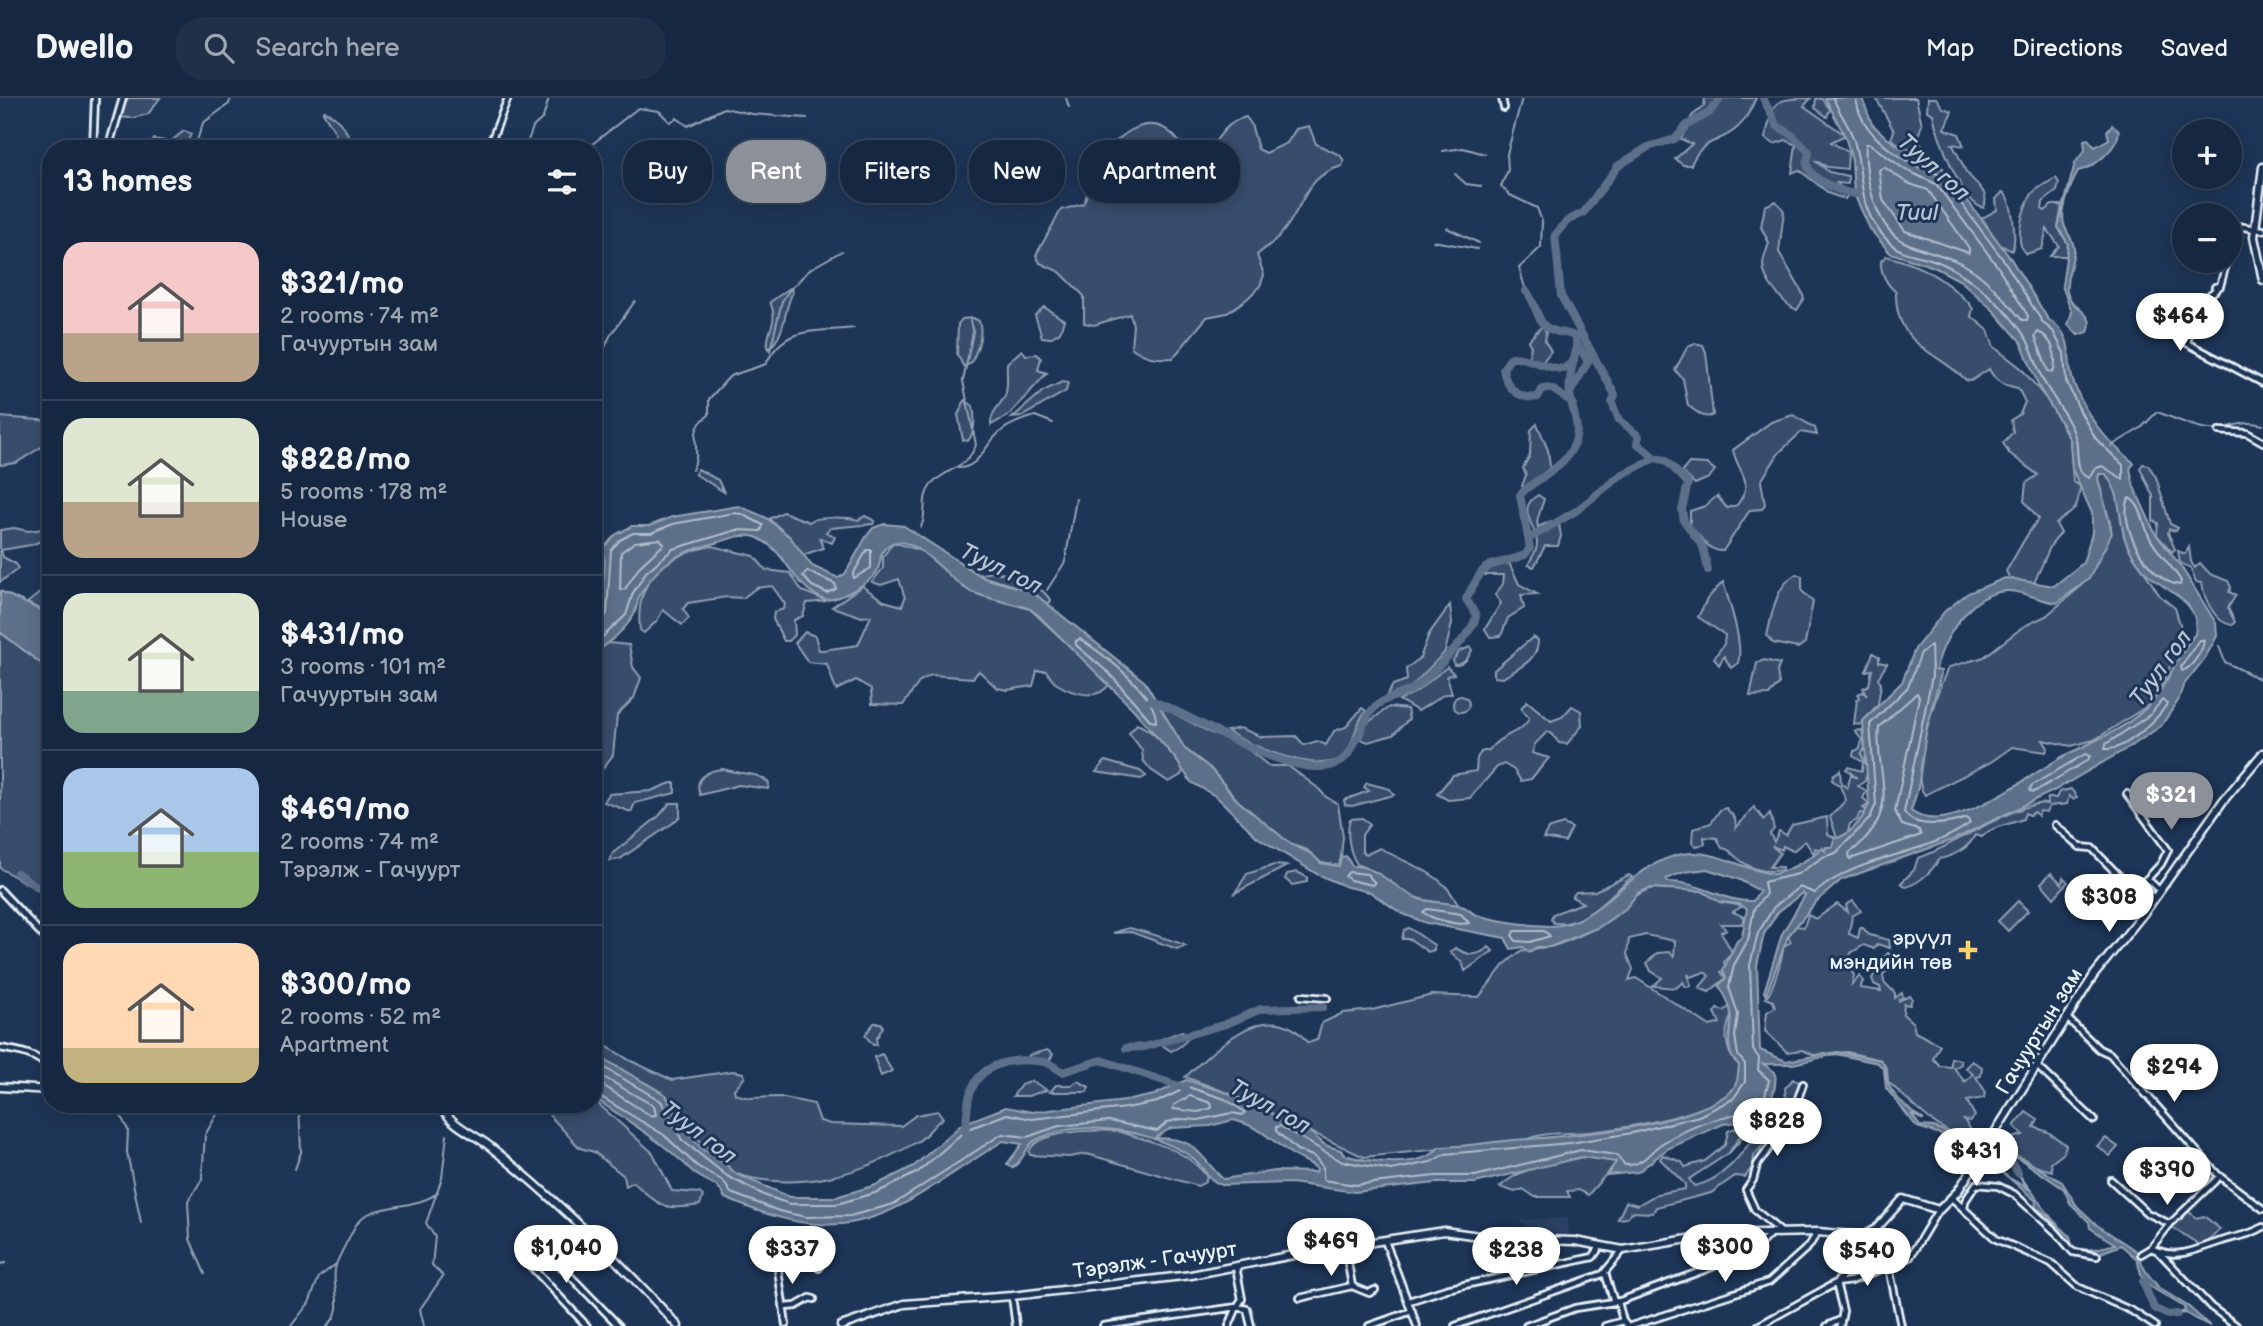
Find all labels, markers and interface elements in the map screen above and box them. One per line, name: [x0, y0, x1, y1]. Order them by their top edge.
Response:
search box: [176, 17, 666, 80]
text: Dwello: [35, 28, 134, 68]
icon: search: [200, 29, 238, 67]
text: Search here: [256, 33, 400, 64]
text: Map: [1926, 34, 1974, 63]
text: Directions: [2012, 34, 2123, 63]
text: Saved: [2161, 34, 2228, 63]
map controls: [2172, 119, 2242, 273]
button: +: [2172, 119, 2242, 189]
water label: Туул гол: [1891, 128, 1975, 208]
chip: Buy: [623, 140, 712, 203]
chip: Rent: [726, 140, 826, 203]
chip: Filters: [840, 140, 955, 203]
chip: New: [969, 140, 1065, 203]
chip: Apartment: [1079, 140, 1240, 203]
icon: filters: [543, 163, 581, 201]
text: 13 homes: [63, 164, 192, 200]
water label: Tuul: [1896, 199, 1939, 227]
button: −: [2172, 203, 2242, 273]
text: $321/mo: [280, 266, 404, 302]
icon: home: [119, 270, 203, 354]
pin: $464: [2139, 294, 2221, 353]
text: 2 rooms · 74 m²: [280, 302, 439, 330]
text: $464: [2152, 302, 2208, 330]
text: Гачууртын зам: [280, 330, 438, 358]
text: $828/mo: [280, 442, 411, 478]
icon: home: [119, 446, 203, 530]
text: 5 rooms · 178 m²: [280, 478, 448, 506]
text: House: [280, 506, 347, 534]
water label: Туул гол: [955, 537, 1046, 601]
text: $431/mo: [280, 617, 404, 653]
icon: home: [119, 621, 203, 705]
water label: Туул гол: [2124, 625, 2198, 712]
text: 3 rooms · 101 m²: [280, 653, 446, 681]
text: Гачууртын зам: [280, 681, 438, 709]
pin: $321: [2130, 772, 2212, 832]
text: $321: [2145, 781, 2197, 809]
text: $469/mo: [280, 792, 410, 828]
icon: home: [119, 796, 203, 880]
text: 2 rooms · 74 m²: [280, 828, 439, 856]
text: Тэрэлж - Гачуурт: [280, 856, 461, 884]
pin: $308: [2068, 874, 2150, 934]
text: $308: [2081, 883, 2137, 911]
place label: эрүүл мэндийн төв: [1829, 926, 1952, 975]
marker: эрүүл мэндийн төв: [1958, 940, 1978, 960]
street label: Гачууртын зам: [1991, 963, 2088, 1099]
text: $300/mo: [280, 967, 411, 1003]
icon: home: [119, 971, 203, 1055]
text: 2 rooms · 52 m²: [280, 1003, 441, 1031]
text: Apartment: [280, 1031, 389, 1059]
pin: $294: [2133, 1044, 2215, 1104]
text: $294: [2146, 1053, 2202, 1081]
water label: Туул гол: [1224, 1073, 1315, 1140]
water label: Туул гол: [655, 1095, 742, 1170]
pin: $828: [1736, 1098, 1818, 1158]
text: $828: [1749, 1107, 1805, 1135]
pin: $431: [1935, 1128, 2017, 1188]
text: $431: [1950, 1137, 2002, 1165]
pin: $390: [2126, 1148, 2208, 1207]
text: $390: [2139, 1156, 2195, 1184]
pin: $469: [1290, 1218, 1372, 1278]
pin: $300: [1684, 1224, 1766, 1284]
pin: $1,040: [509, 1226, 623, 1285]
pin: $337: [751, 1226, 833, 1286]
text: $469: [1303, 1227, 1359, 1255]
pin: $238: [1475, 1228, 1557, 1287]
pin: $540: [1826, 1228, 1908, 1288]
text: $300: [1696, 1233, 1754, 1261]
text: $1,040: [530, 1234, 602, 1262]
text: $337: [765, 1235, 819, 1263]
text: $238: [1488, 1236, 1544, 1264]
street label: Тэрэлж - Гачуурт: [1072, 1237, 1239, 1284]
text: $540: [1839, 1237, 1895, 1265]

